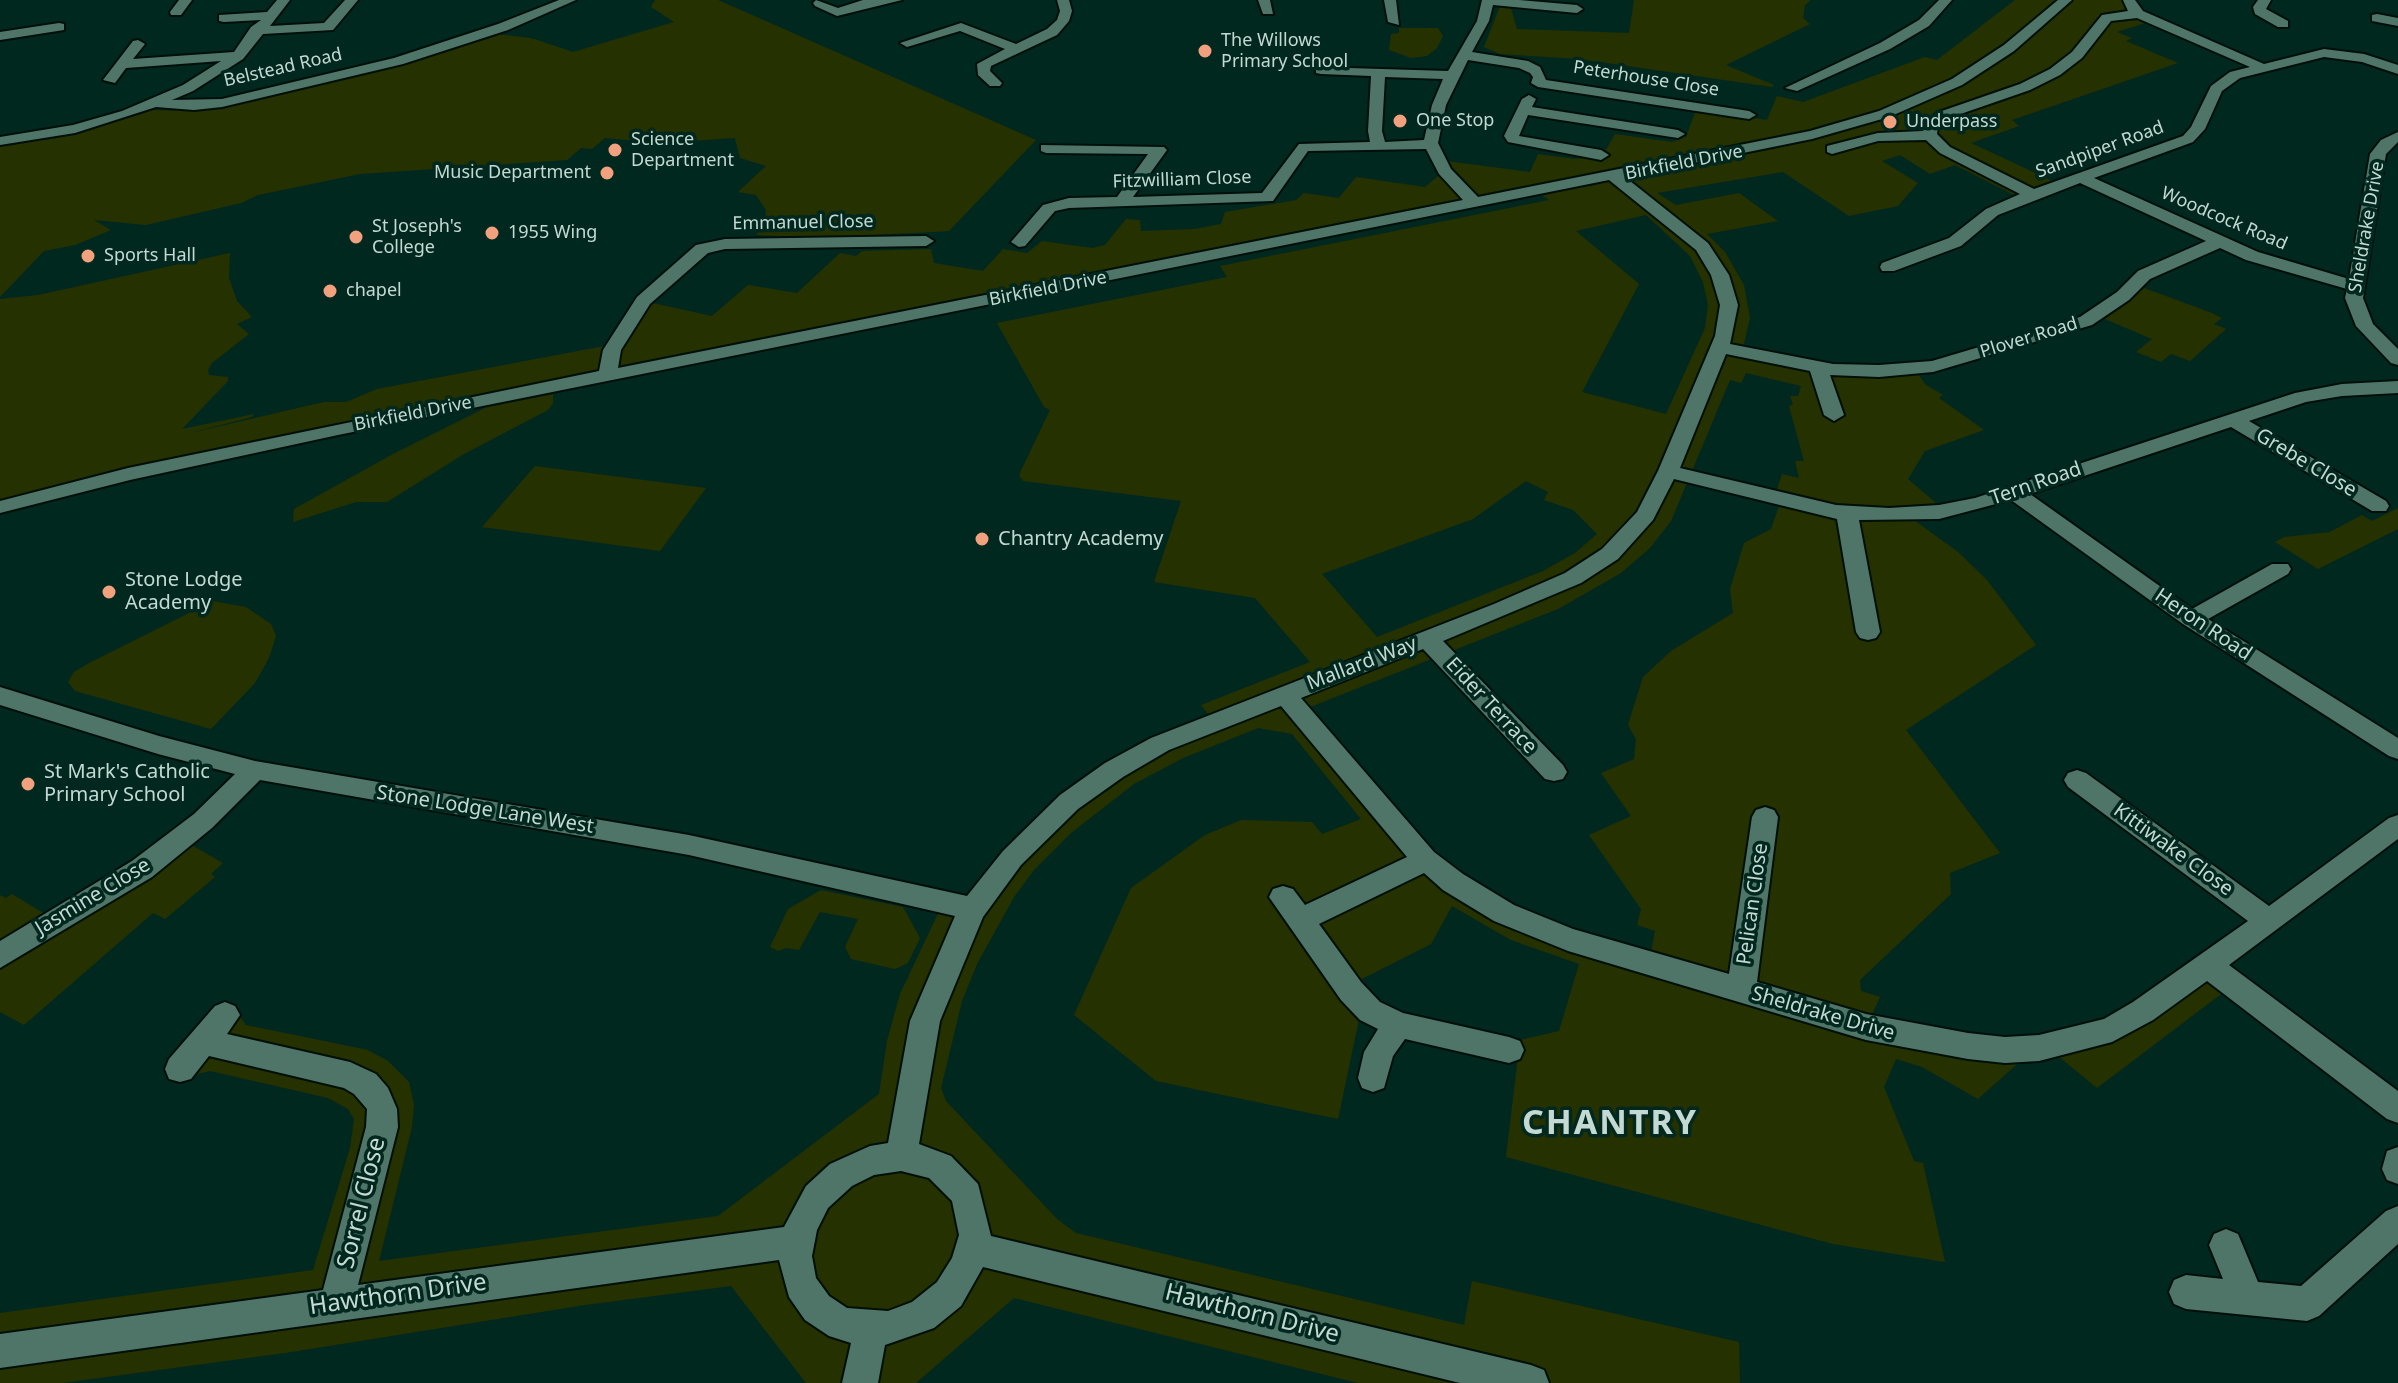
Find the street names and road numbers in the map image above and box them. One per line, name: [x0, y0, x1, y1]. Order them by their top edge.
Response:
street label: Belstead Road: [222, 44, 344, 92]
street label: Peterhouse Close: [1572, 57, 1720, 101]
street label: Sandpiper Road: [2033, 117, 2167, 183]
street label: Birkfield Drive: [1623, 141, 1745, 185]
street label: Sheldrake Drive: [2345, 160, 2389, 294]
street label: Fitzwilliam Close: [1112, 167, 1252, 193]
street label: Woodcock Road: [2158, 183, 2290, 255]
street label: Emmanuel Close: [732, 211, 874, 235]
street label: Birkfield Drive: [987, 267, 1109, 311]
street label: Plover Road: [1978, 313, 2080, 363]
street label: Birkfield Drive: [352, 392, 474, 436]
street label: Grebe Close: [2251, 424, 2361, 502]
street label: Tern Road: [1987, 457, 2085, 511]
street label: Heron Road: [2150, 584, 2256, 666]
street label: Mallard Way: [1304, 632, 1420, 696]
street label: Eider Terrace: [1440, 653, 1542, 759]
street label: Stone Lodge Lane West: [375, 781, 595, 839]
street label: Kittiwake Close: [2109, 799, 2237, 901]
street label: Pelican Close: [1733, 842, 1773, 966]
street label: Jasmine Close: [31, 853, 155, 941]
street label: Sheldrake Drive: [1749, 982, 1897, 1046]
street label: Sorrel Close: [332, 1135, 392, 1271]
street label: Hawthorn Drive: [308, 1268, 488, 1322]
street label: Hawthorn Drive: [1162, 1278, 1342, 1350]

